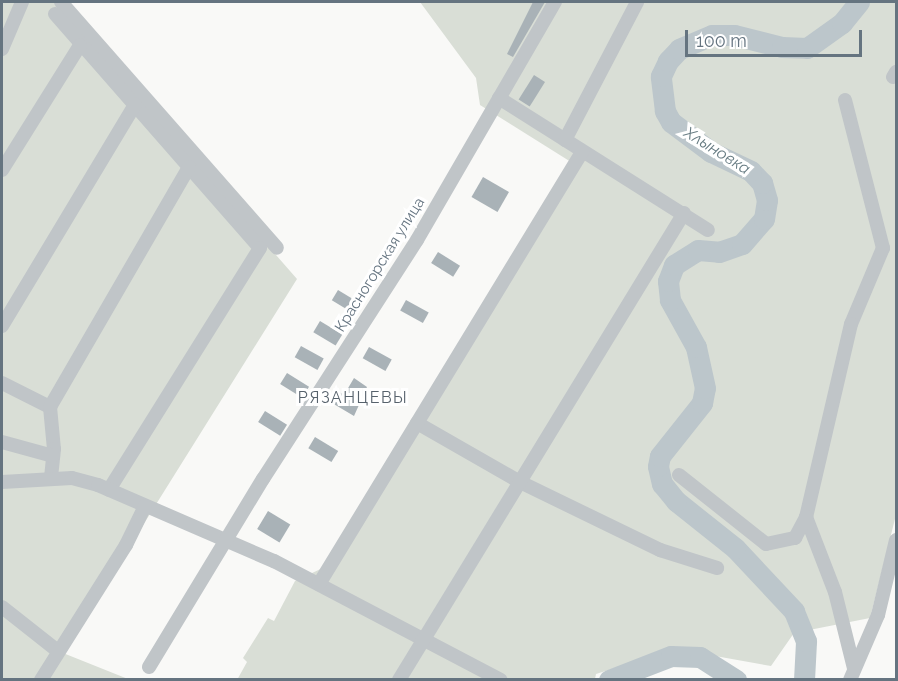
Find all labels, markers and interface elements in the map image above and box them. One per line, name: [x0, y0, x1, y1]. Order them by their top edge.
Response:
scale bar: [688, 18, 865, 56]
text: 100 m: [696, 30, 747, 51]
water label: Хлыновка: [680, 123, 754, 179]
street label: Красногорская улица: [331, 194, 429, 336]
district label: РЯЗАНЦЕВЫ: [298, 388, 408, 408]

